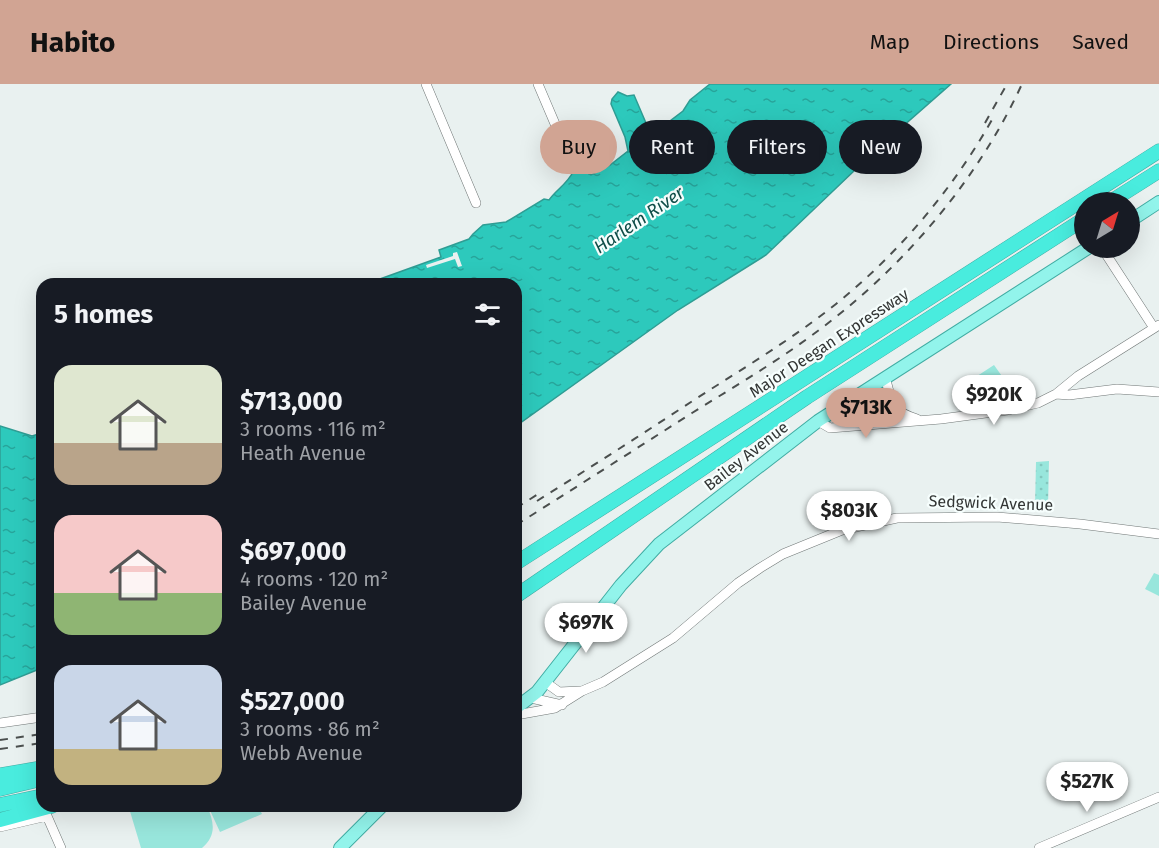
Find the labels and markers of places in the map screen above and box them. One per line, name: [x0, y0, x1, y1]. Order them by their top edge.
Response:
pin: $920K: [952, 375, 1036, 426]
pin: $713K: [824, 388, 908, 439]
pin: $803K: [807, 491, 891, 542]
pin: $697K: [544, 603, 628, 654]
pin: $527K: [1045, 762, 1129, 813]

